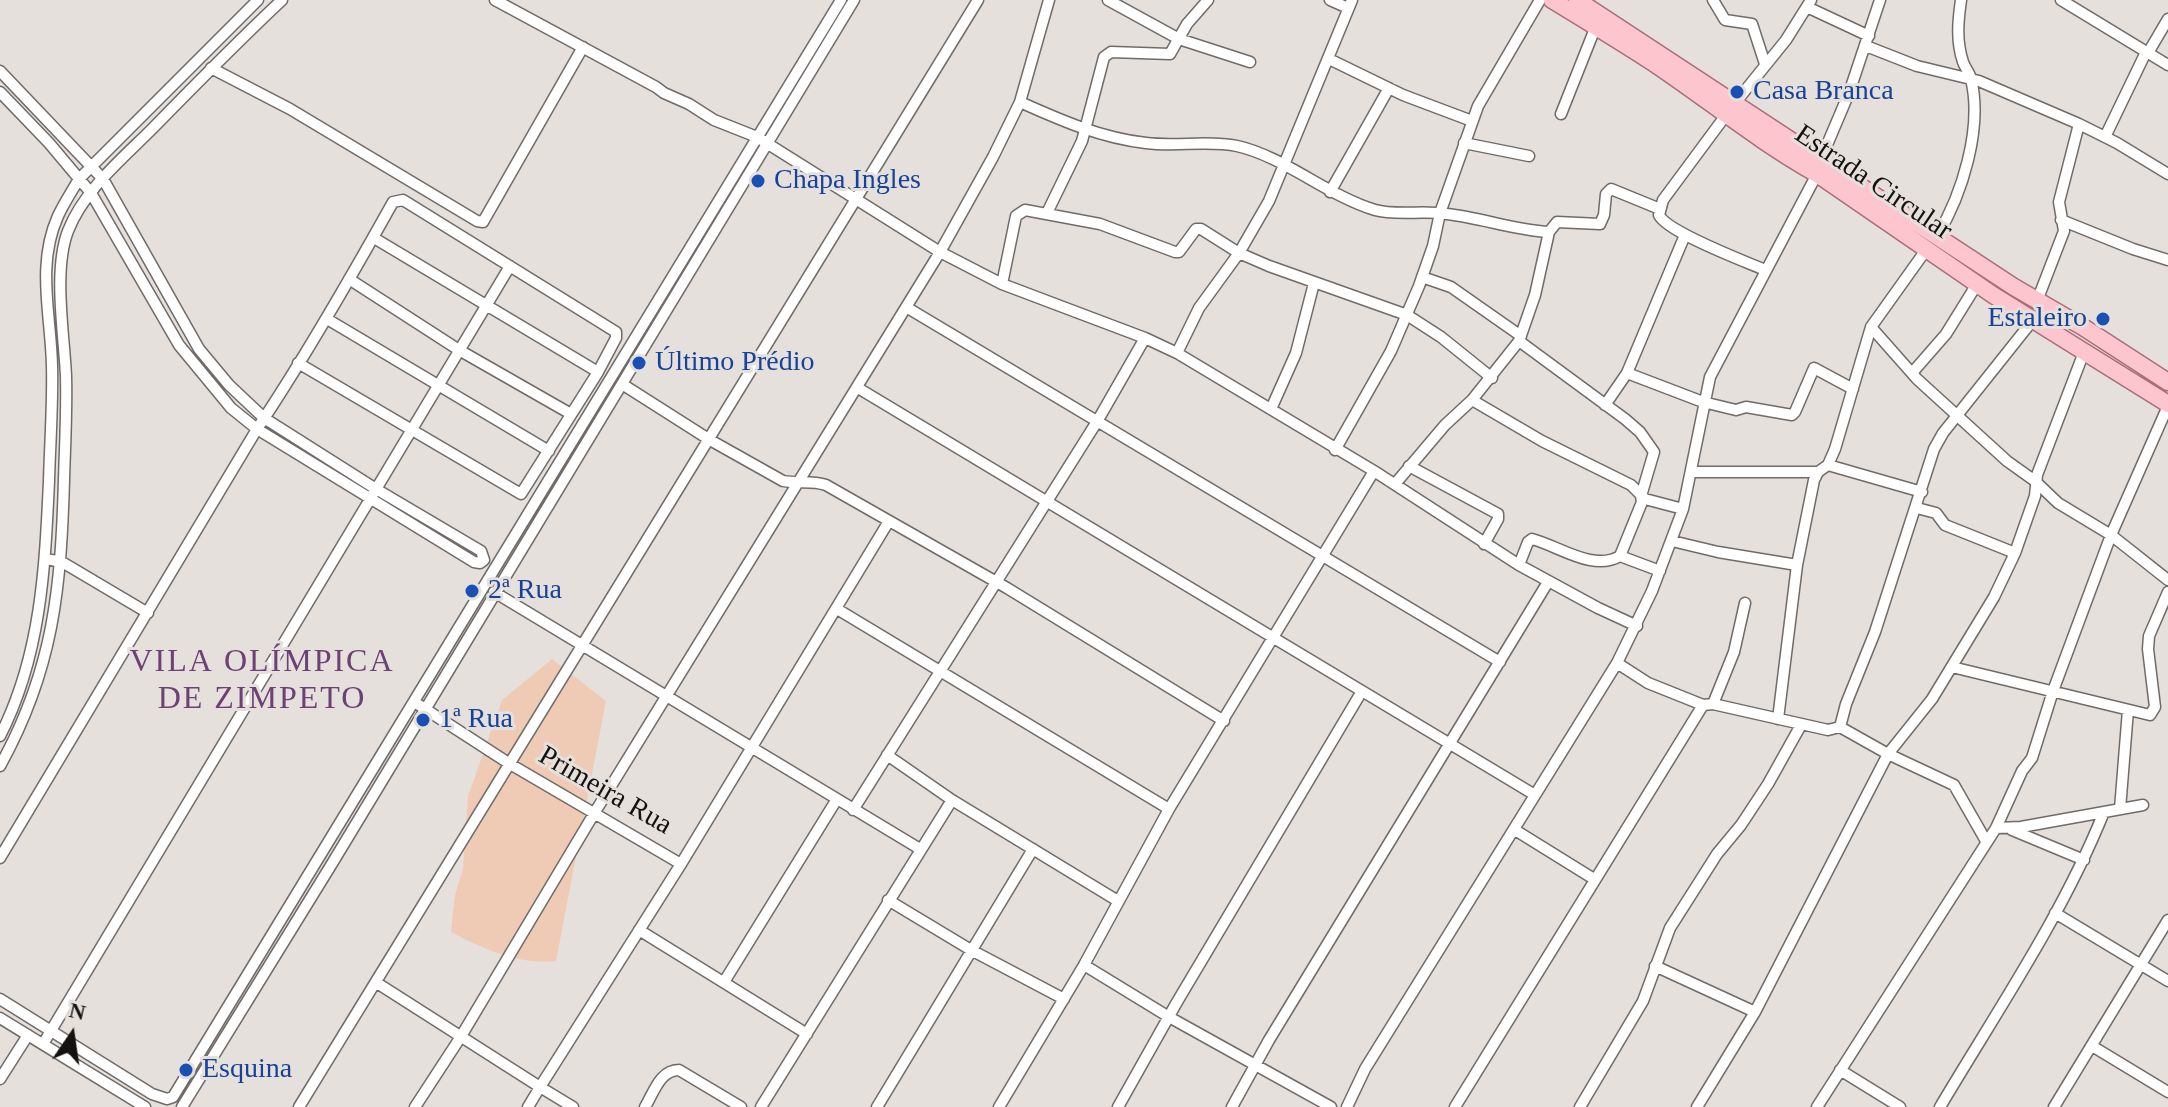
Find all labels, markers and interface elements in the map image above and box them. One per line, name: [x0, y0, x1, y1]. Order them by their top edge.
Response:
place label: Casa Branca: [1753, 75, 1894, 109]
marker: Casa Branca: [1728, 83, 1746, 101]
street label: Estrada Circular: [1788, 118, 1958, 248]
place label: Chapa Ingles: [774, 164, 921, 198]
marker: Chapa Ingles: [749, 172, 767, 190]
place label: Estaleiro: [1987, 302, 2087, 336]
marker: Estaleiro: [2094, 310, 2112, 328]
place label: Último Prédio: [655, 346, 814, 380]
marker: Último Prédio: [630, 354, 648, 372]
place label: 2ª Rua: [488, 574, 562, 608]
marker: 2ª Rua: [463, 582, 481, 600]
district label: VILA OLÍMPICA DE ZIMPETO: [129, 644, 395, 719]
place label: 1ª Rua: [439, 703, 513, 737]
marker: 1ª Rua: [414, 711, 432, 729]
street label: Primeira Rua: [532, 739, 678, 843]
north arrow: [32, 995, 112, 1075]
text: N: [67, 997, 88, 1025]
place label: Esquina: [202, 1053, 292, 1087]
marker: Esquina: [177, 1061, 195, 1079]

